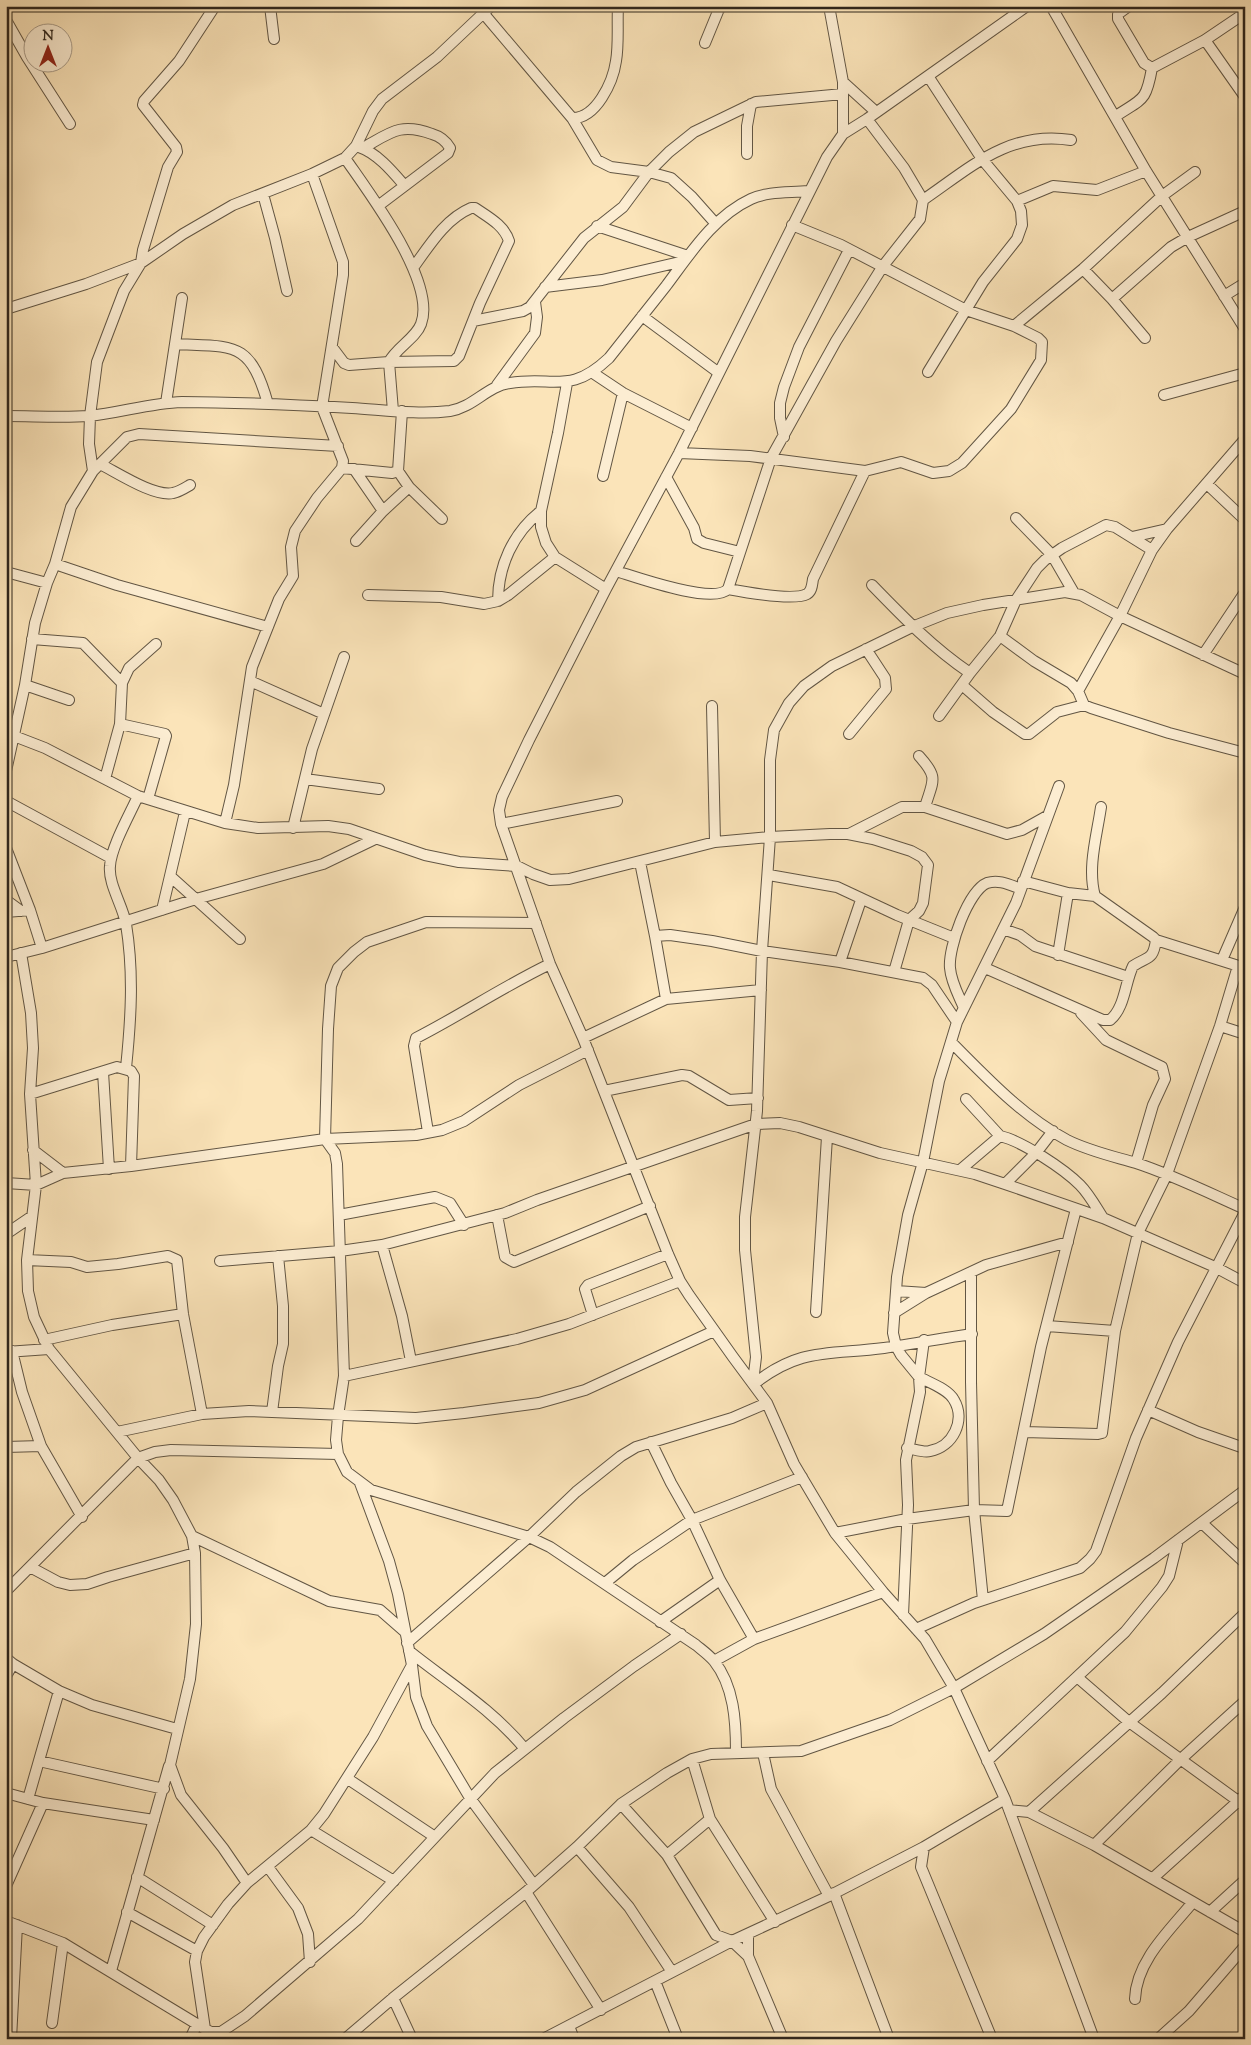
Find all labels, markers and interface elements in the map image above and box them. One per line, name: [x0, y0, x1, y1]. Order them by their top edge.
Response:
north arrow: [22, 22, 72, 72]
text: N: [42, 27, 54, 47]

